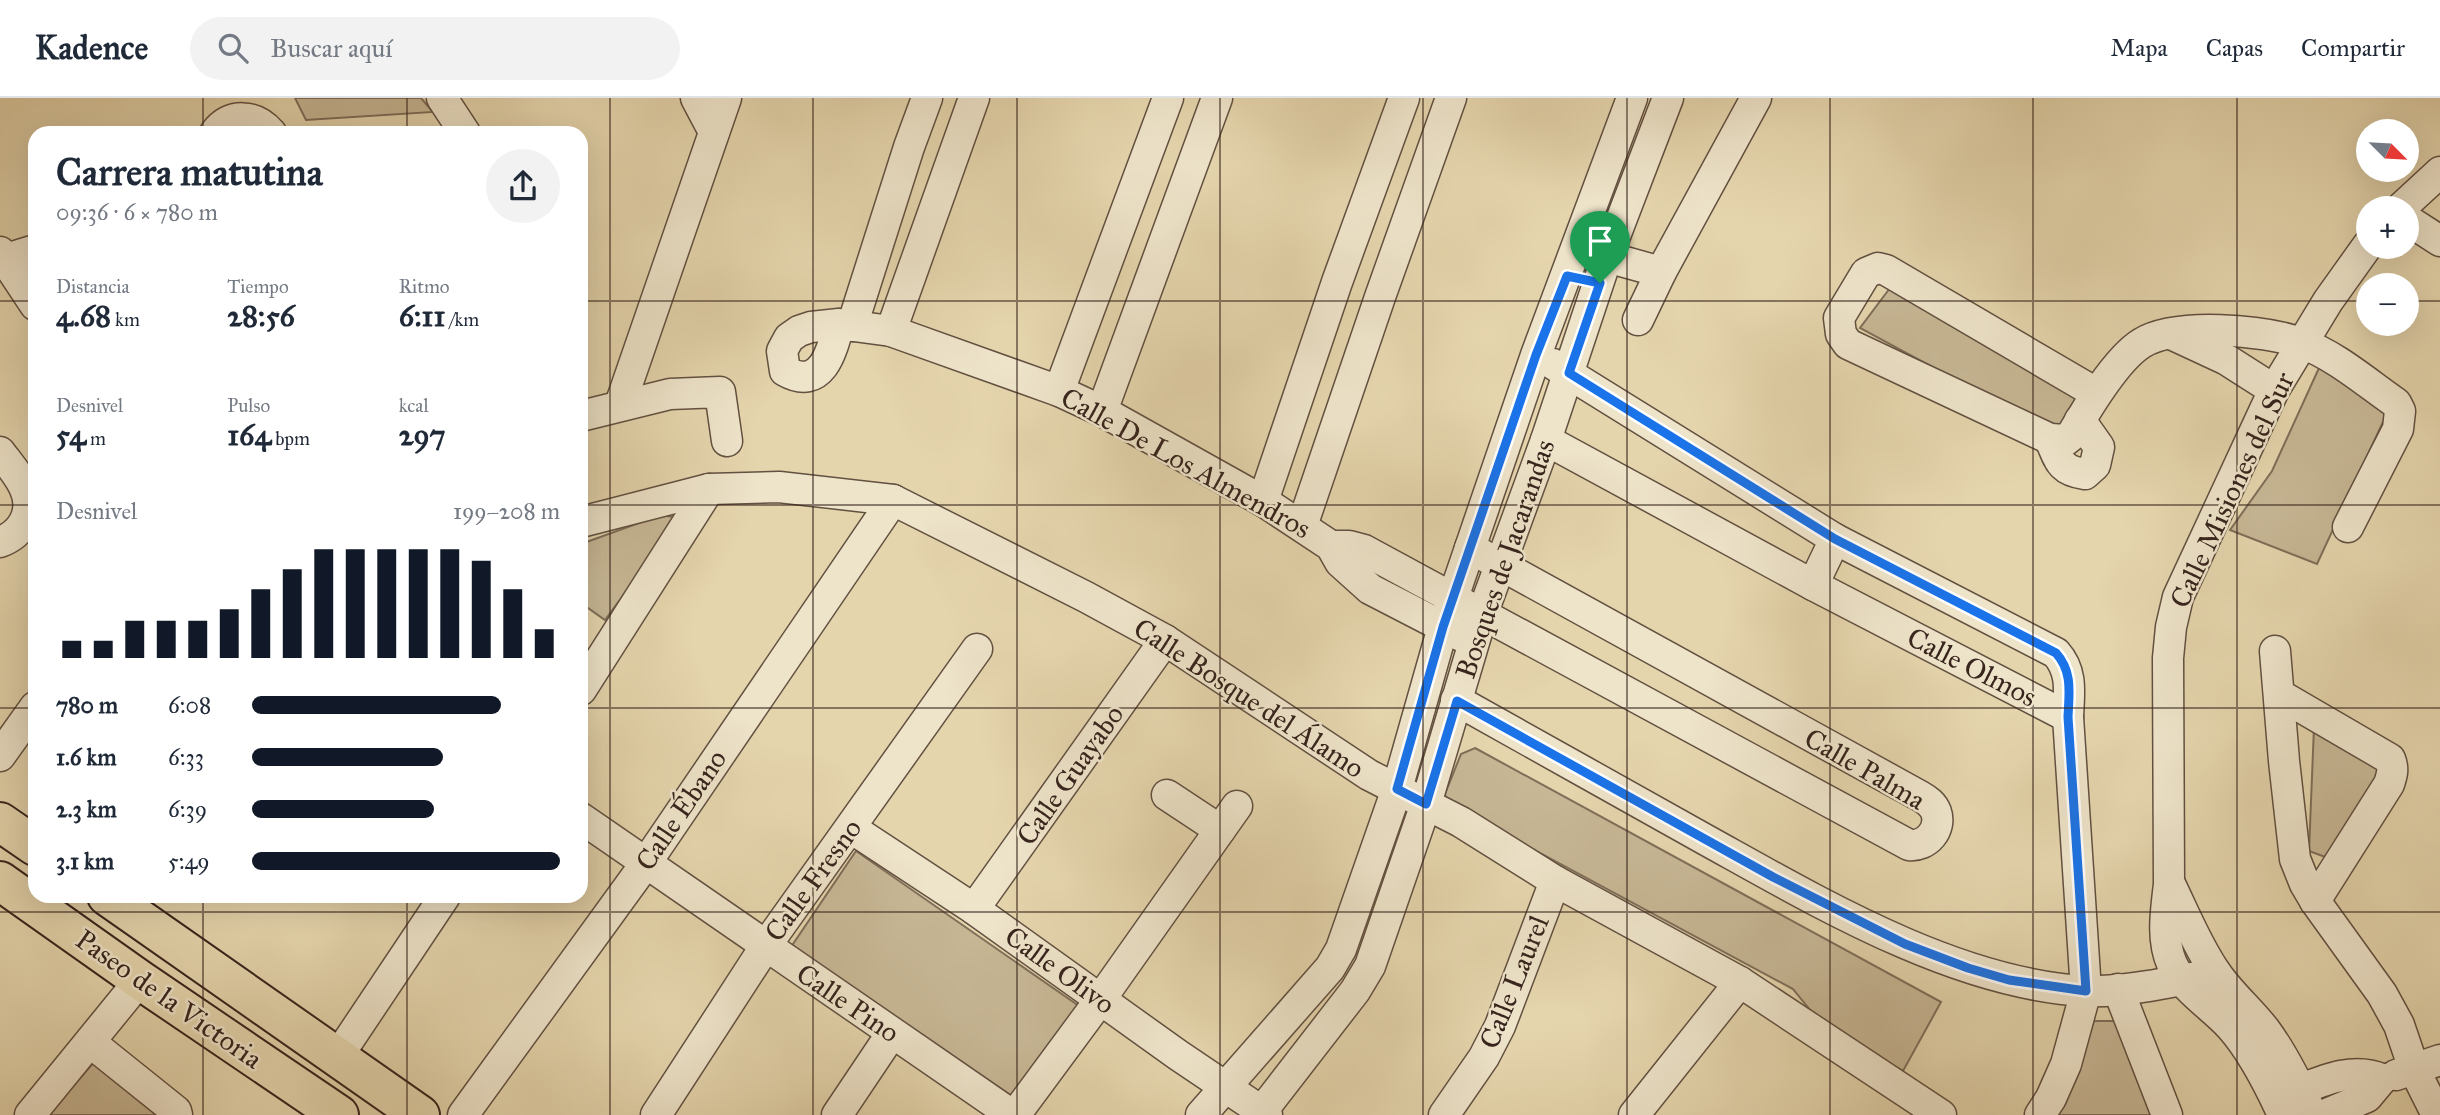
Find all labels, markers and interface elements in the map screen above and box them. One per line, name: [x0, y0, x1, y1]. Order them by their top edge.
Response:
search box: [190, 17, 680, 80]
text: Kadence: [35, 28, 148, 68]
icon: search: [214, 29, 252, 67]
text: Buscar aquí: [270, 32, 392, 64]
text: Mapa: [2111, 33, 2168, 63]
text: Capas: [2206, 33, 2263, 63]
text: Compartir: [2301, 33, 2405, 63]
north arrow: [2356, 119, 2418, 182]
map controls: [2356, 119, 2419, 336]
text: Carrera matutina: [56, 149, 323, 195]
button: share: [486, 149, 560, 223]
button: +: [2356, 196, 2419, 259]
text: 09:36 · 6 × 780 m: [56, 198, 218, 226]
pin: [1570, 211, 1630, 283]
icon: arrive: [1581, 222, 1619, 260]
button: −: [2356, 273, 2419, 336]
text: Distancia: [56, 275, 129, 298]
text: Tiempo: [227, 275, 289, 298]
text: Ritmo: [399, 275, 450, 298]
text: 4.68: [56, 298, 111, 334]
text: 28:56: [227, 298, 295, 334]
text: 6:11: [399, 298, 445, 334]
text: km: [111, 308, 140, 331]
text: /km: [445, 308, 479, 331]
street label: Calle Misiones del Sur: [2162, 366, 2302, 613]
street label: Calle De Los Almendros: [1055, 380, 1317, 546]
text: Desnivel: [56, 394, 123, 417]
text: Pulso: [227, 394, 270, 417]
text: kcal: [399, 394, 429, 417]
text: 54: [56, 417, 86, 453]
text: 164: [227, 417, 271, 453]
text: 297: [399, 417, 446, 453]
text: m: [86, 427, 106, 450]
text: bpm: [271, 427, 310, 450]
street label: Bosques de Jacarandas: [1448, 435, 1562, 683]
text: Desnivel: [56, 497, 137, 525]
text: 199–208 m: [453, 497, 560, 525]
street label: Calle Bosque del Álamo: [1127, 610, 1371, 786]
street label: Calle Olmos: [1901, 620, 2043, 714]
text: 780 m: [56, 691, 118, 719]
text: 6:08: [168, 691, 211, 719]
street label: Calle Guayabo: [1009, 698, 1131, 852]
street label: Calle Palma: [1798, 720, 1932, 818]
text: 1.6 km: [56, 743, 117, 771]
text: 6:33: [168, 743, 204, 771]
street label: Calle Ébano: [628, 743, 734, 877]
text: 2.3 km: [56, 795, 117, 823]
text: 6:39: [168, 795, 207, 823]
street label: Calle Fresno: [757, 812, 869, 948]
text: 3.1 km: [56, 847, 114, 875]
text: 5:49: [168, 847, 210, 875]
street label: Calle Laurel: [1471, 910, 1557, 1054]
street label: Calle Olivo: [998, 918, 1122, 1022]
street label: Paseo de la Victoria: [69, 922, 269, 1076]
street label: Calle Pino: [790, 956, 906, 1050]

